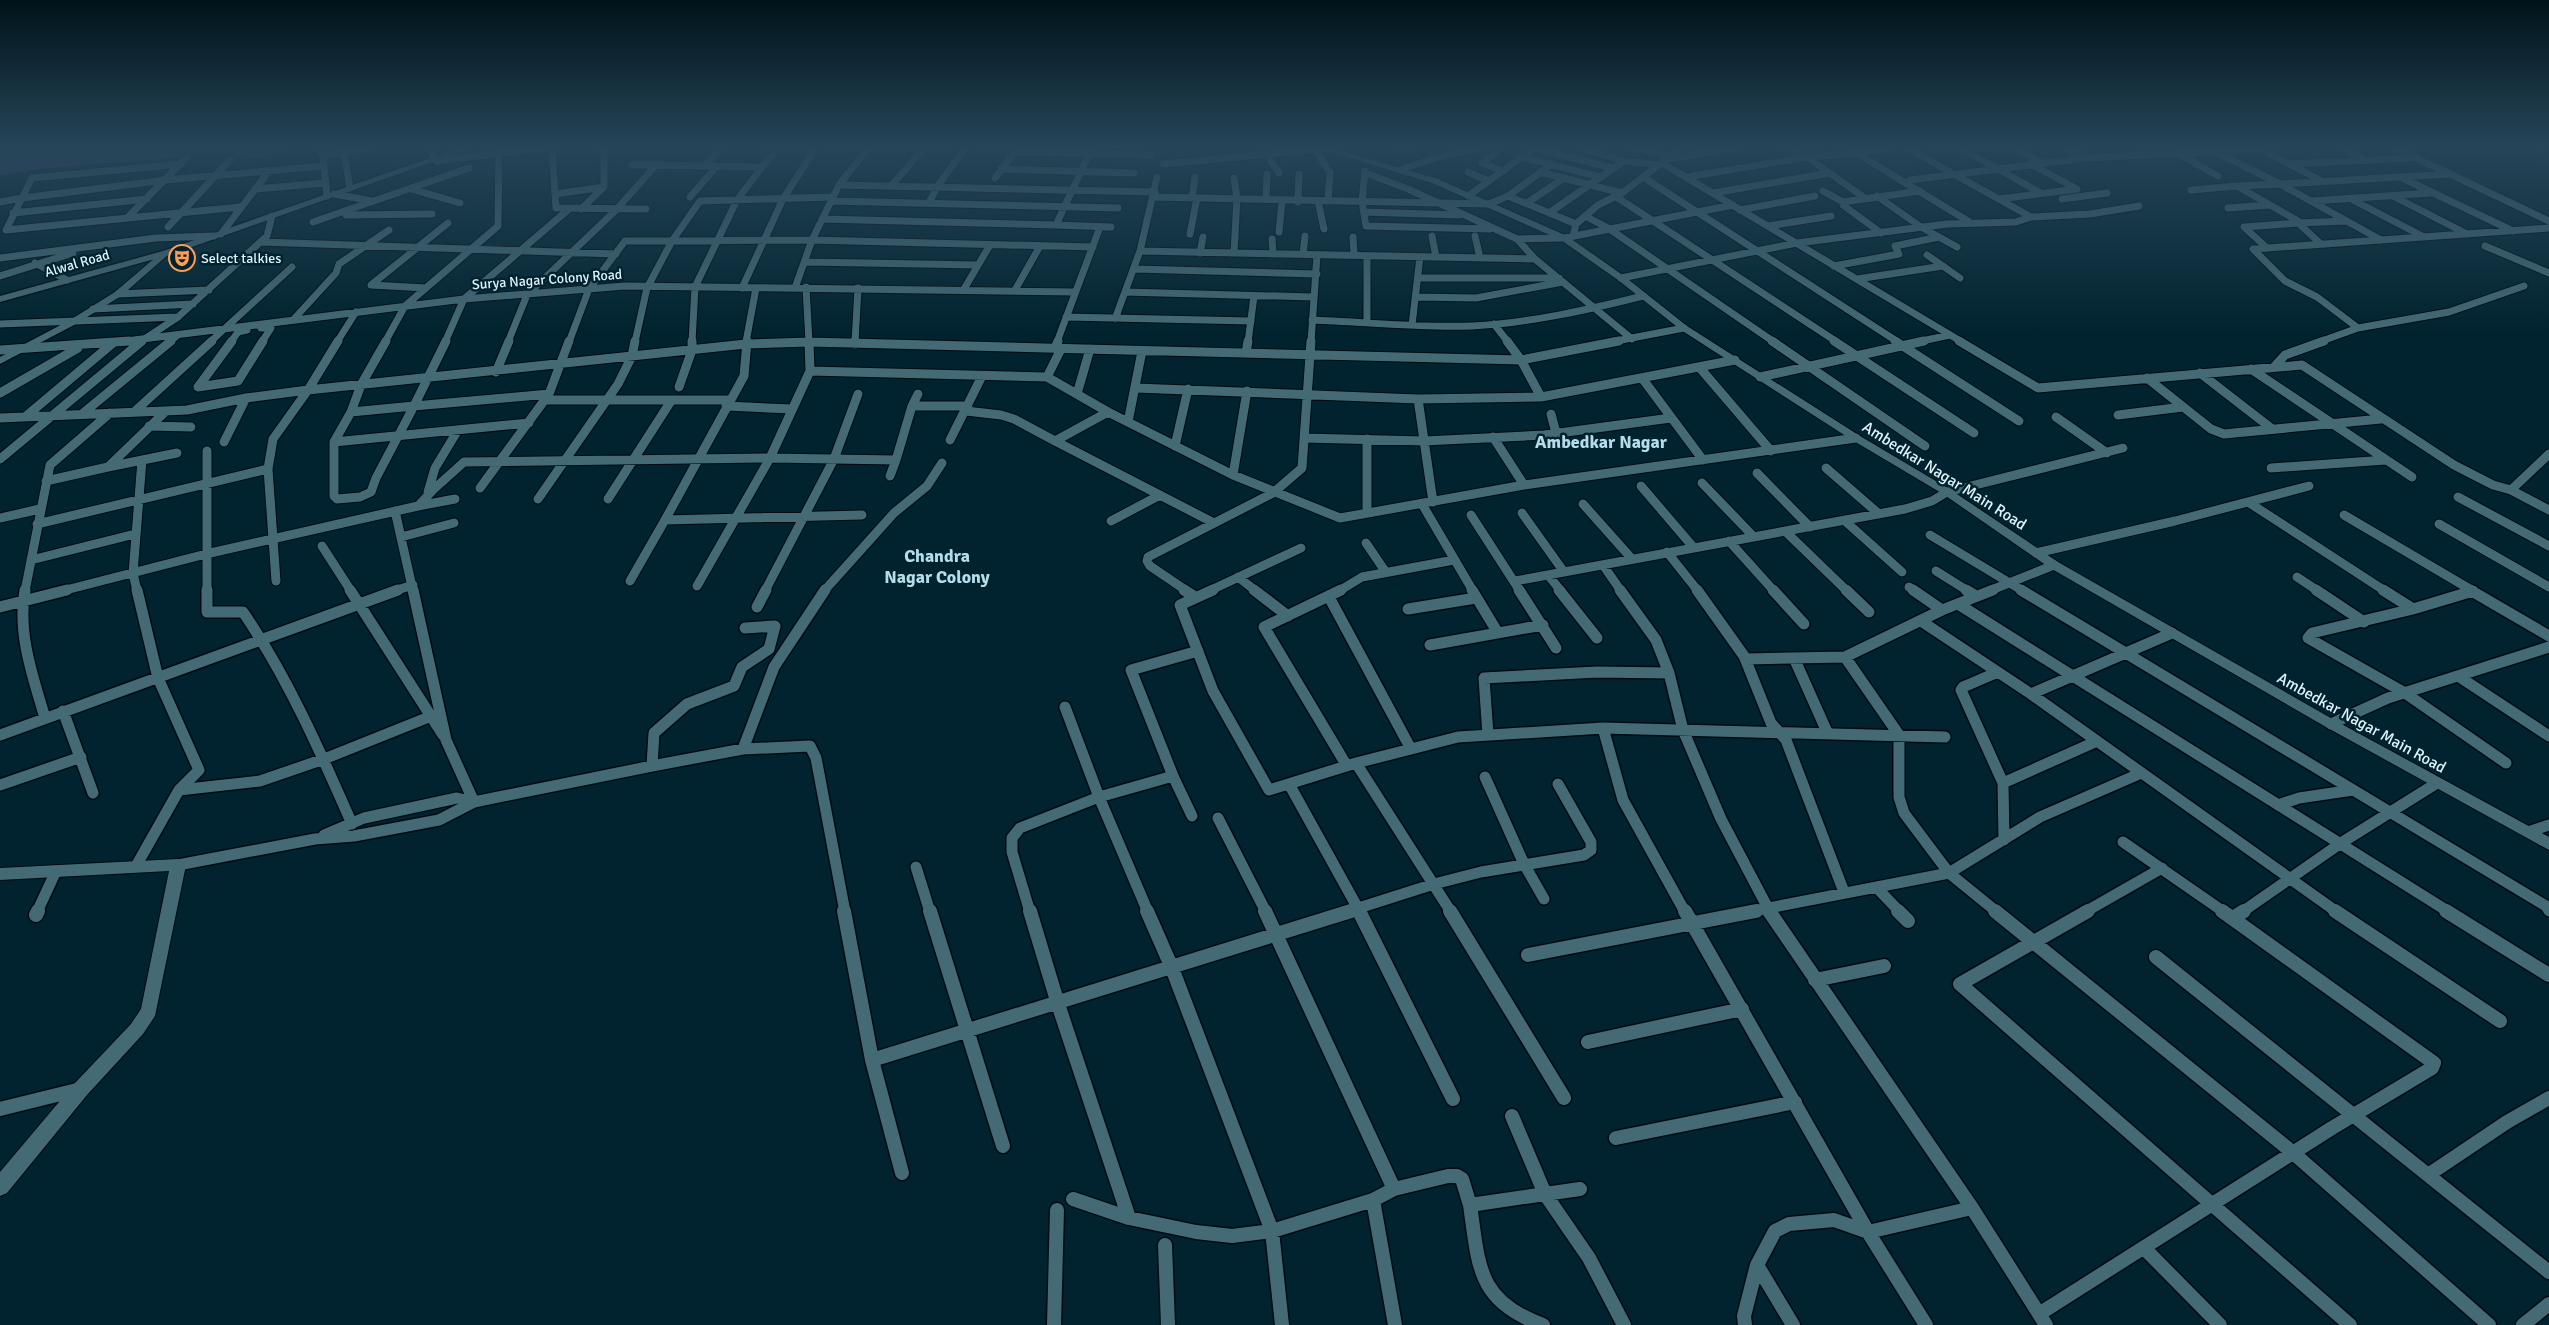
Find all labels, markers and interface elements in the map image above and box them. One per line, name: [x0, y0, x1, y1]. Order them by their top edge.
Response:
theatre icon: Select talkies: [167, 243, 197, 273]
street label: Alwal Road: [43, 246, 112, 281]
place label: Select talkies: [201, 250, 281, 267]
street label: Surya Nagar Colony Road: [471, 266, 623, 293]
street label: Ambedkar Nagar Main Road: [1859, 417, 2030, 535]
district label: Ambedkar Nagar: [1535, 431, 1668, 453]
district label: Chandra Nagar Colony: [884, 545, 990, 588]
street label: Ambedkar Nagar Main Road: [2274, 668, 2449, 778]

